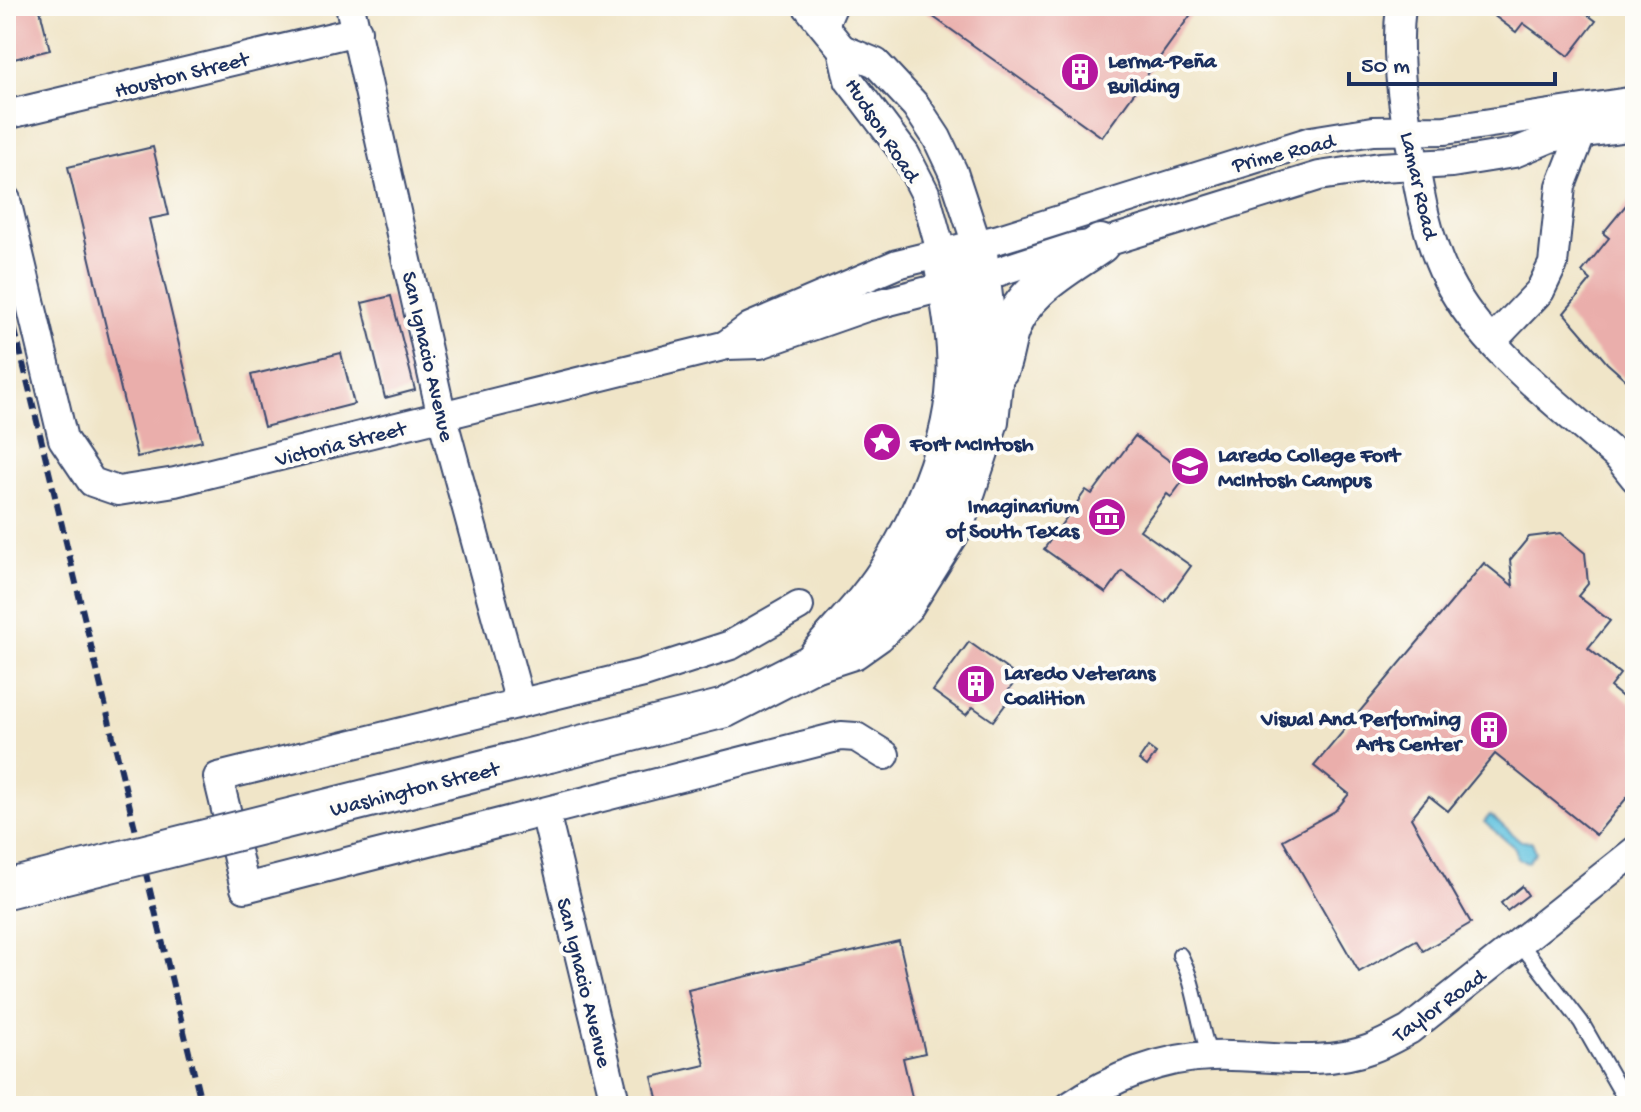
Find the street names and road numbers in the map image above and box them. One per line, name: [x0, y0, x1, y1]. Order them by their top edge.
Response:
street label: Houston Street: [112, 47, 254, 106]
street label: Hudson Road: [837, 74, 925, 190]
street label: Prime Road: [1229, 129, 1340, 180]
street label: Lamar Road: [1392, 130, 1443, 244]
street label: San Ignacio Avenue: [394, 269, 458, 445]
street label: Victoria Street: [272, 417, 411, 475]
street label: Washington Street: [328, 757, 504, 824]
street label: San Ignacio Avenue: [549, 896, 616, 1071]
street label: Taylor Road: [1387, 964, 1494, 1051]

